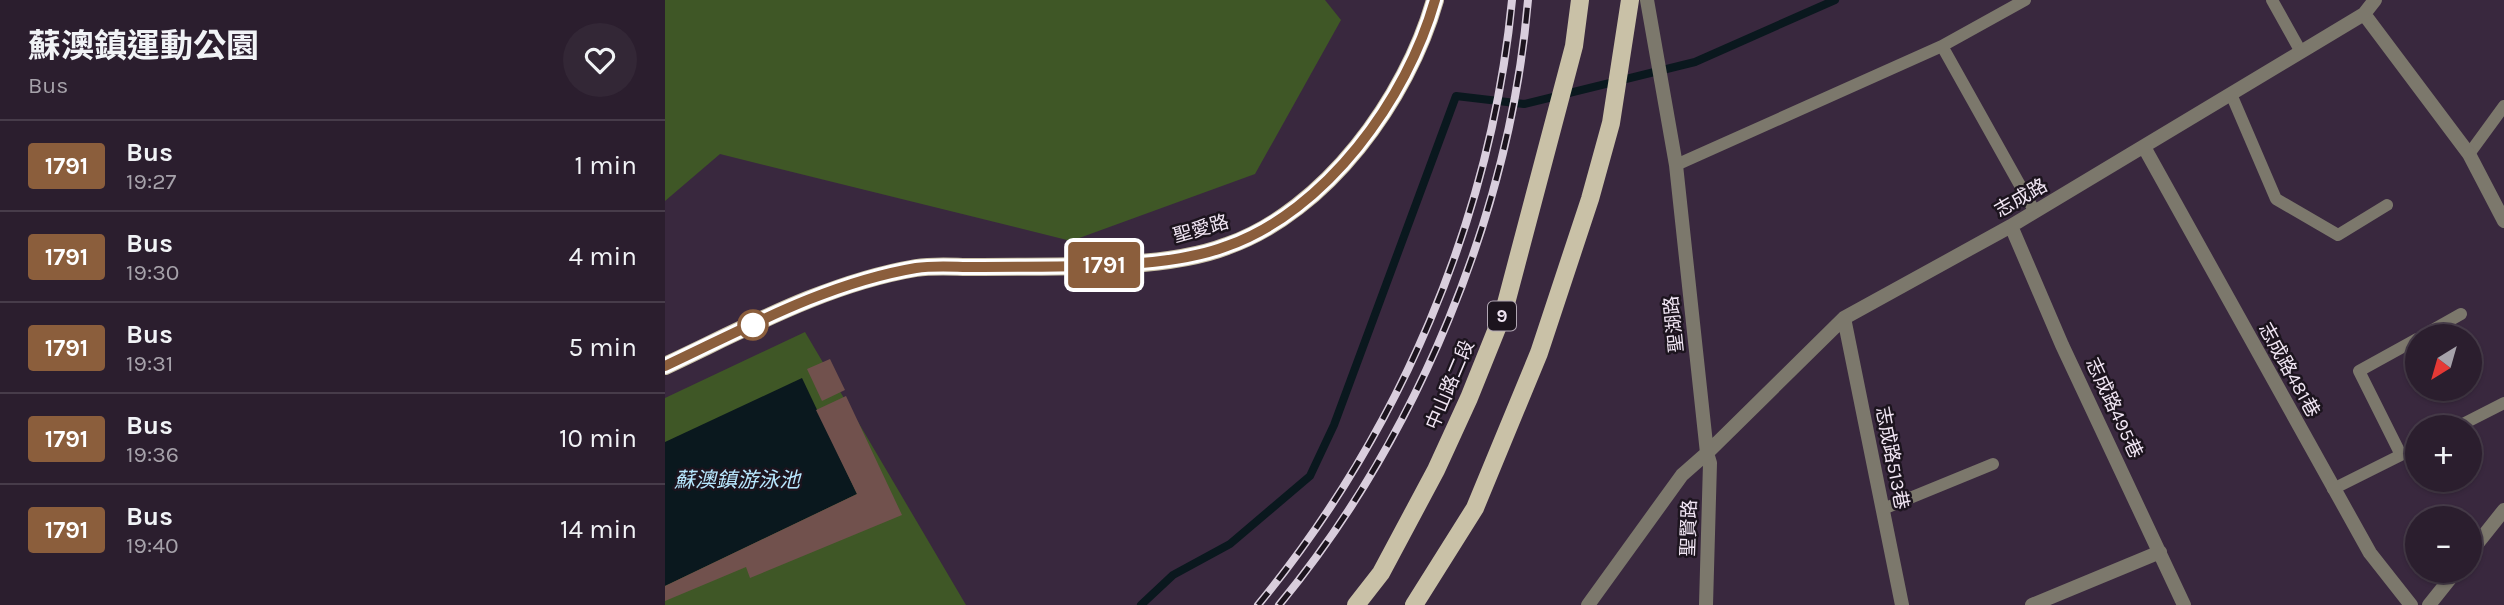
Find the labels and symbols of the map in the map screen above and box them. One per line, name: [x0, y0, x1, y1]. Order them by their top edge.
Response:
street label: 志成路: [1991, 174, 2051, 222]
street label: 聖愛路: [1171, 211, 1231, 247]
line badge: 1791: [1055, 242, 1153, 288]
street label: 聖湖路: [1660, 294, 1688, 354]
road number: 9: [1488, 302, 1516, 330]
unlabelled marker: [738, 310, 768, 340]
street label: 志成路481巷: [2254, 319, 2324, 421]
north arrow: [2405, 324, 2481, 401]
street label: 中山路二段: [1421, 337, 1479, 433]
street label: 志成路495巷: [2081, 354, 2147, 462]
street label: 志成路513巷: [1871, 405, 1913, 511]
water label: 蘇澳鎮游泳池: [674, 468, 802, 492]
street label: 聖賢路: [1677, 499, 1701, 557]

